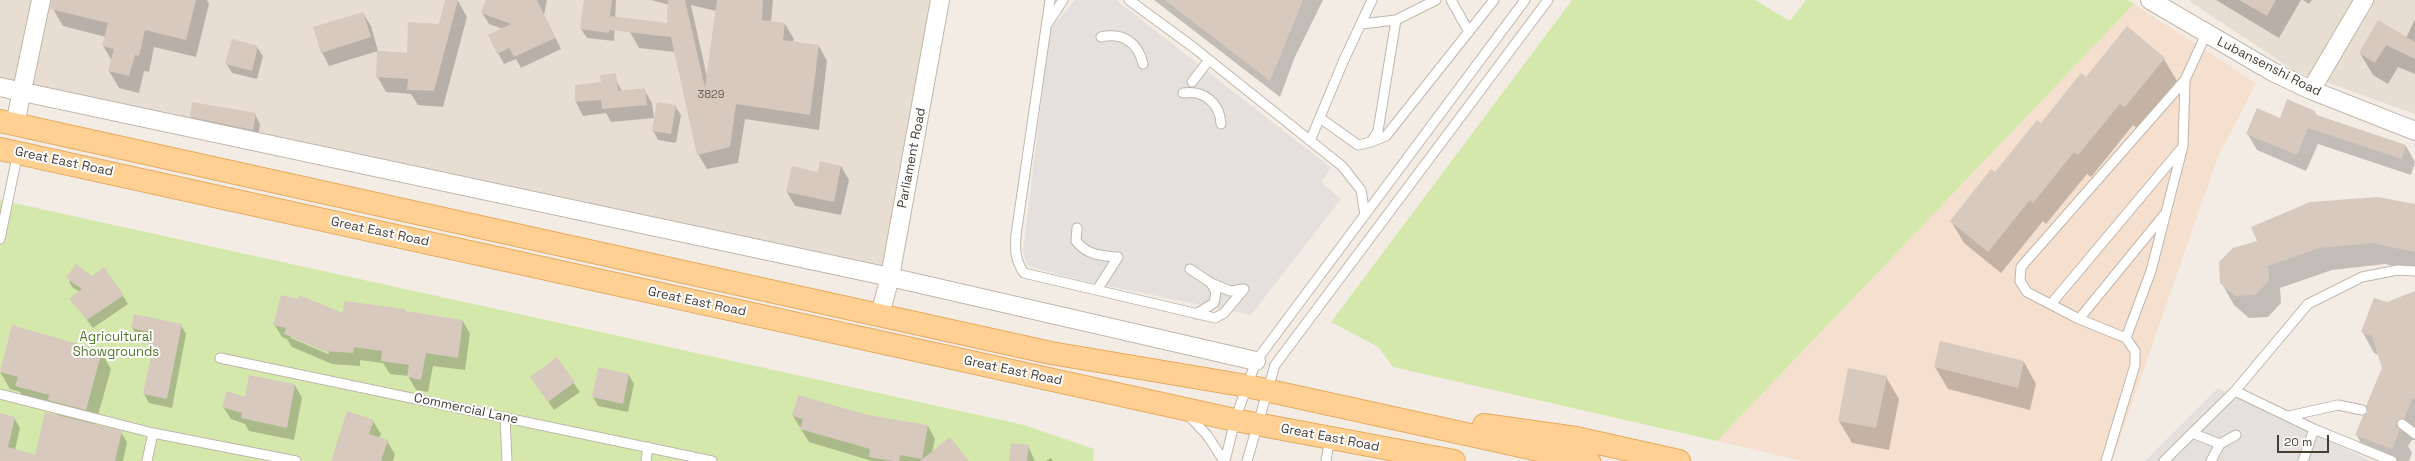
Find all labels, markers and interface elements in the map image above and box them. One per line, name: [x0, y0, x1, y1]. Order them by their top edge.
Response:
street label: Lubansenshi Road: [2214, 34, 2324, 100]
house number: 3829: [698, 88, 724, 102]
street label: Parliament Road: [895, 107, 929, 209]
street label: Great East Road: [13, 144, 115, 180]
street label: Great East Road: [329, 214, 431, 250]
street label: Great East Road: [646, 284, 748, 320]
park label: Agricultural Showgrounds: [73, 329, 159, 360]
street label: Great East Road: [962, 353, 1064, 389]
street label: Commercial Lane: [412, 390, 520, 428]
street label: Great East Road: [1279, 421, 1381, 455]
scale bar: [2279, 427, 2331, 453]
text: 20 m: [2284, 434, 2312, 450]

